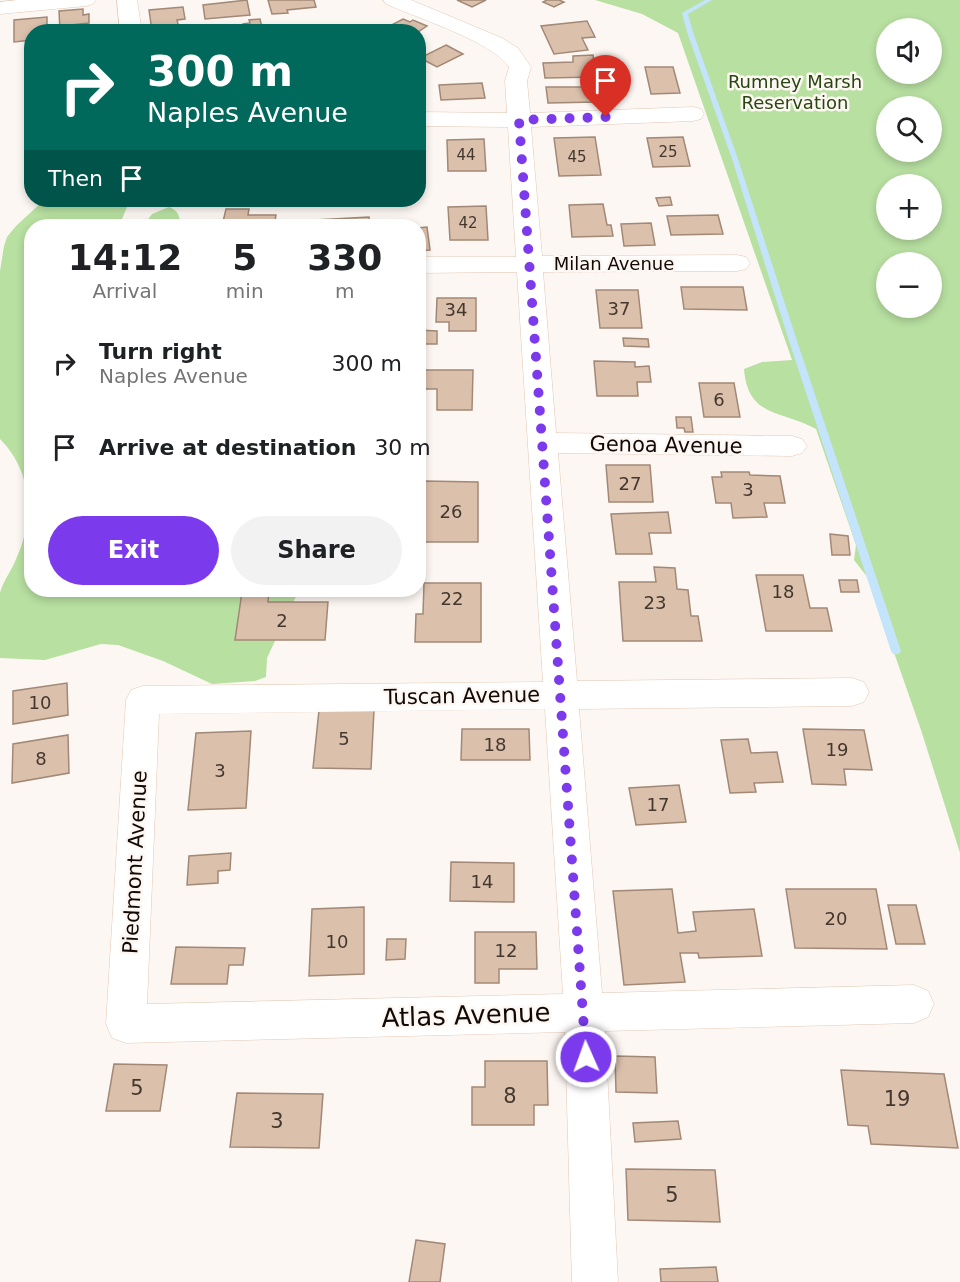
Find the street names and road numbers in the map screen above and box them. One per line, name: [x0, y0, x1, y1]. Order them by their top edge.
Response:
street label: Milan Avenue: [554, 253, 674, 274]
street label: Genoa Avenue: [589, 432, 743, 458]
street label: Tuscan Avenue: [383, 683, 540, 709]
street label: Piedmont Avenue: [118, 770, 152, 954]
street label: Atlas Avenue: [381, 997, 551, 1033]

